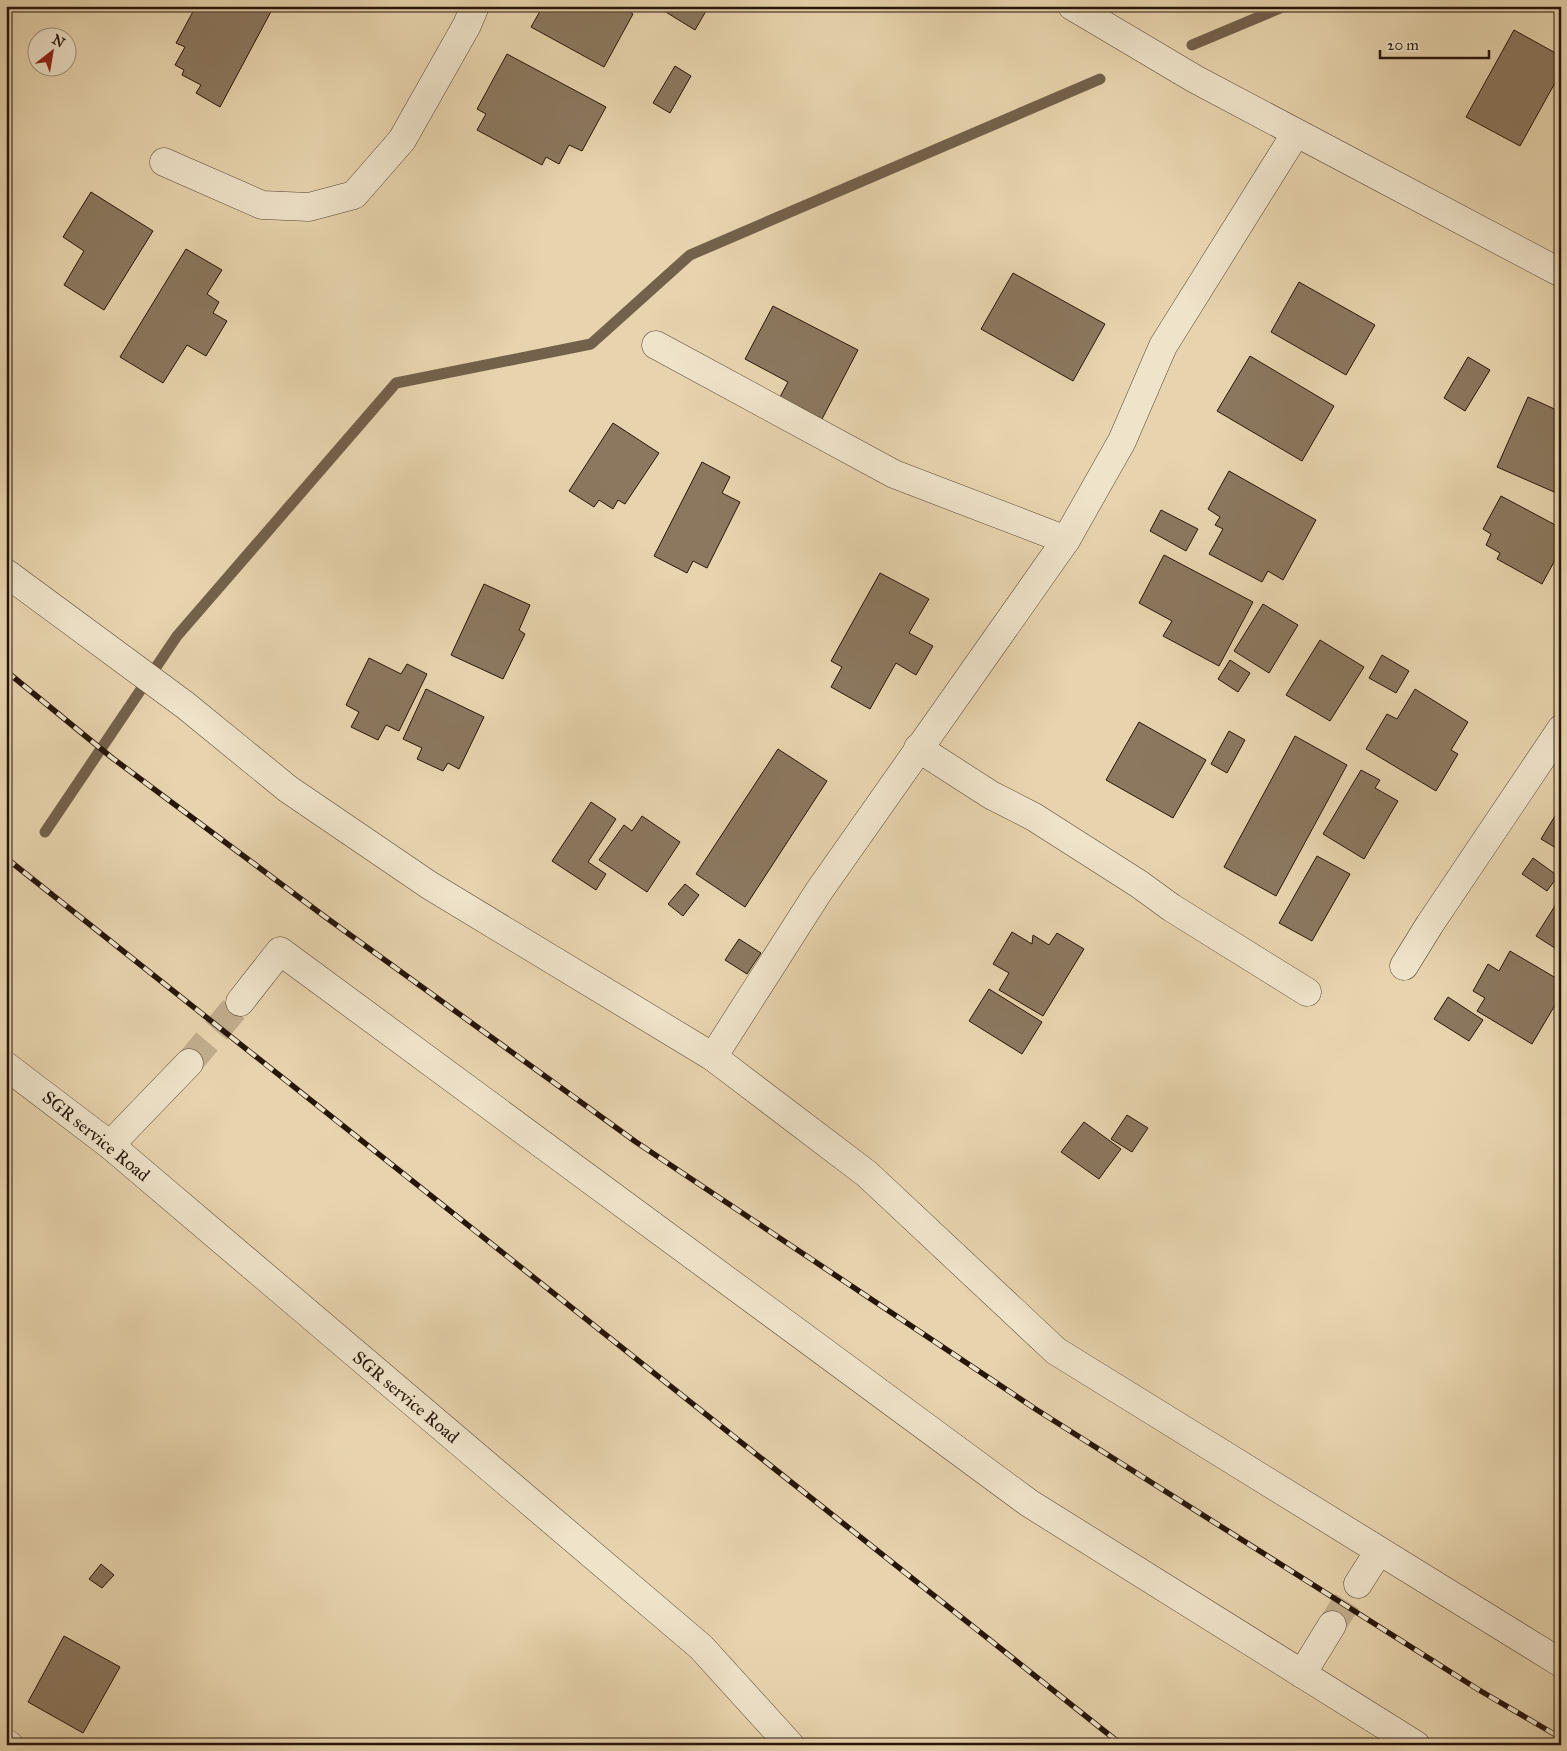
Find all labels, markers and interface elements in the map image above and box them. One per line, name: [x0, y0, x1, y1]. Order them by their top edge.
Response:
north arrow: [28, 28, 78, 78]
scale bar: [1380, 28, 1488, 60]
text: N: [49, 31, 68, 52]
text: 20 m: [1387, 36, 1419, 54]
street label: SGR service Road: [38, 1086, 154, 1186]
street label: SGR service Road: [348, 1346, 464, 1448]

